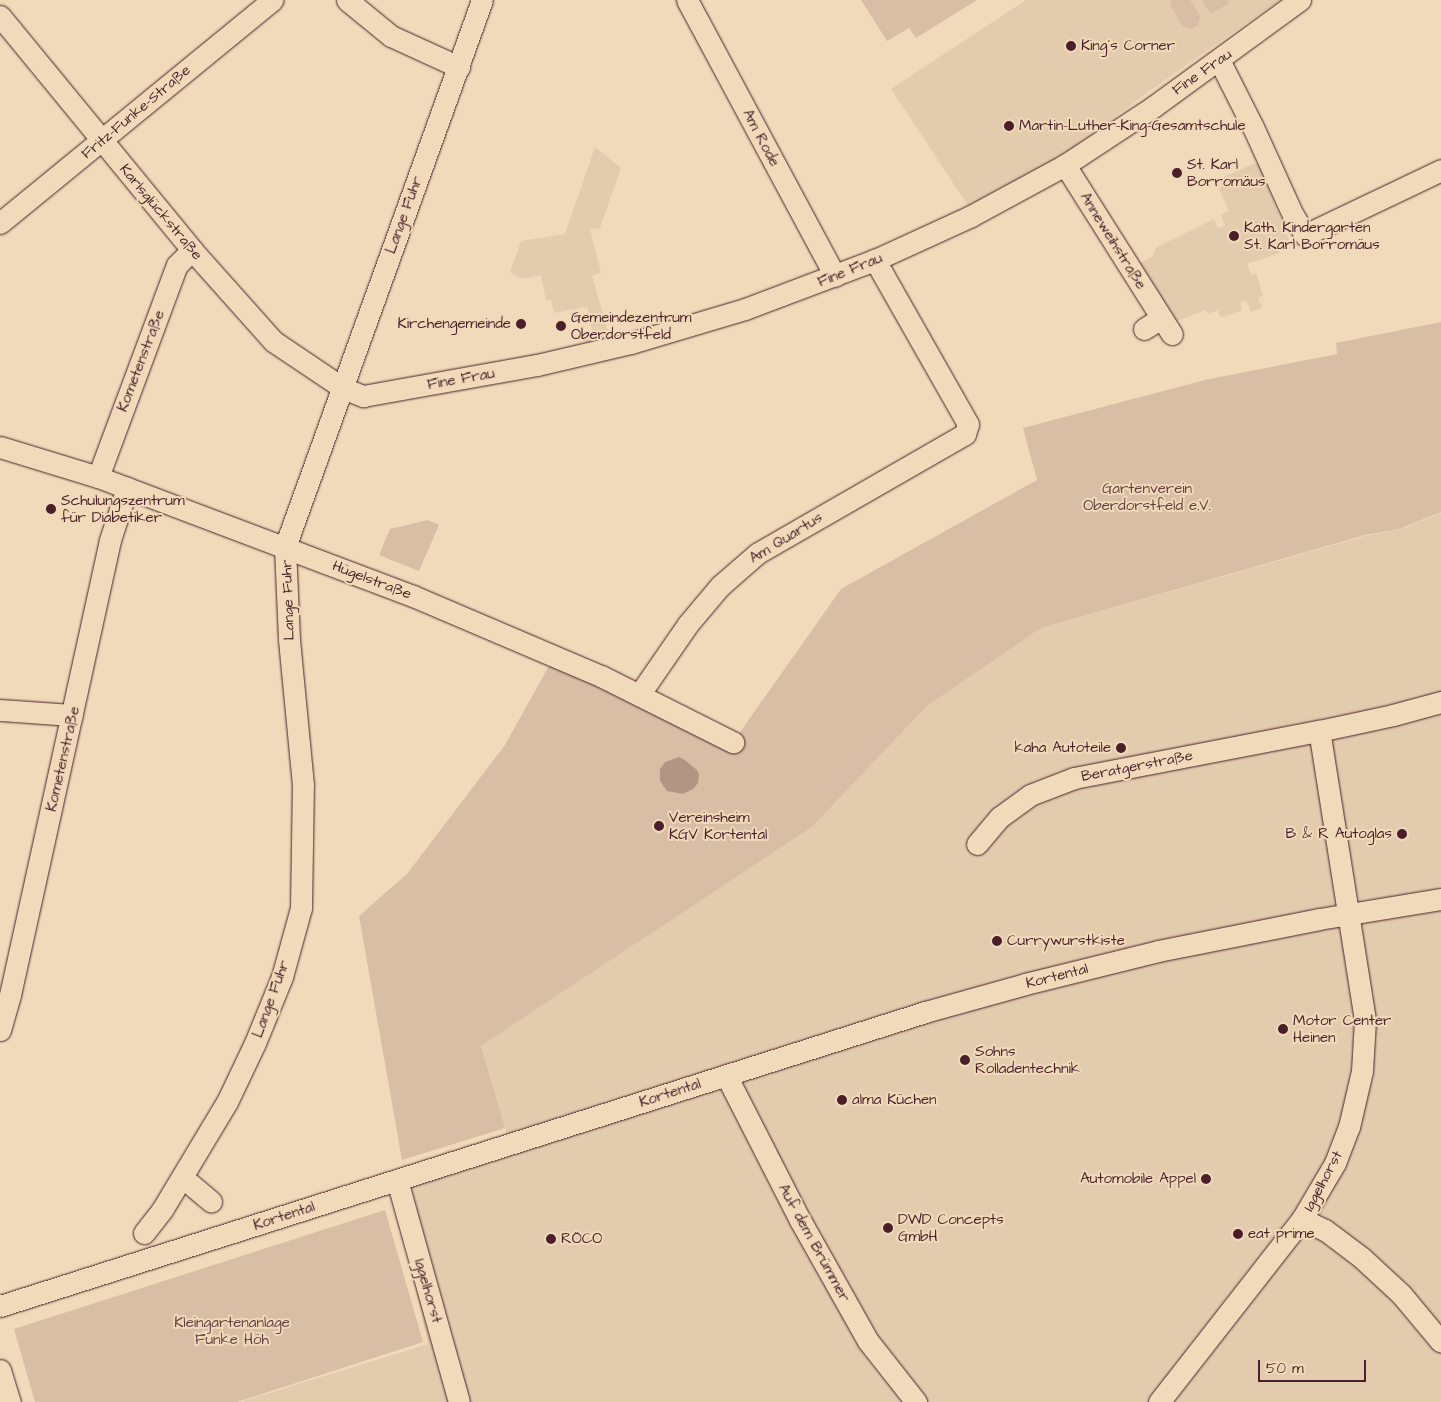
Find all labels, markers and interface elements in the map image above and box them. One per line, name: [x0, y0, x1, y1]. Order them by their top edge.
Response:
place label: King´s Corner: [1081, 37, 1175, 55]
marker: King´s Corner: [1065, 40, 1077, 52]
street label: Fine Frau: [1169, 45, 1235, 99]
street label: Fritz-Funke-Straße: [78, 61, 194, 163]
street label: Am Rode: [738, 106, 784, 170]
place label: Martin-Luther-King-Gesamtschule: [1019, 117, 1246, 135]
marker: Martin-Luther-King-Gesamtschule: [1003, 120, 1015, 132]
place label: St. Karl Borromäus: [1187, 155, 1266, 190]
street label: Karlsglückstraße: [116, 160, 206, 264]
marker: St. Karl Borromäus: [1171, 167, 1183, 179]
street label: Lange Fuhr: [382, 174, 426, 256]
street label: Anneweihstraße: [1076, 189, 1150, 293]
place label: Kath. Kindergarten St. Karl Borromäus: [1244, 218, 1380, 253]
marker: Kath. Kindergarten St. Karl Borromäus: [1228, 230, 1240, 242]
street label: Fine Frau: [815, 249, 885, 291]
street label: Kometenstraße: [113, 308, 169, 414]
place label: Gemeindezentrum Oberdorstfeld: [571, 308, 692, 343]
place label: Kirchengemeinde: [398, 315, 511, 333]
marker: Kirchengemeinde: [515, 318, 527, 330]
marker: Gemeindezentrum Oberdorstfeld: [555, 320, 567, 332]
street label: Fine Frau: [426, 364, 496, 394]
park label: Gartenverein Oberdorstfeld e.V.: [1083, 479, 1211, 514]
place label: Schulungszentrum für Diabetiker: [61, 491, 185, 526]
marker: Schulungszentrum für Diabetiker: [45, 503, 57, 515]
street label: Am Quartus: [746, 508, 826, 568]
street label: Hügelstraße: [330, 557, 414, 603]
street label: Lange Fuhr: [278, 559, 298, 641]
street label: Kometenstraße: [42, 705, 84, 813]
place label: kaha Autoteile: [1014, 739, 1111, 757]
marker: kaha Autoteile: [1115, 742, 1127, 754]
street label: Beratgerstraße: [1080, 746, 1194, 786]
place label: Vereinsheim KGV Kortental: [669, 808, 767, 843]
marker: Vereinsheim KGV Kortental: [653, 820, 665, 832]
place label: B & R Autoglas: [1286, 825, 1392, 843]
marker: B & R Autoglas: [1396, 828, 1408, 840]
place label: Currywurstkiste: [1007, 932, 1125, 950]
marker: Currywurstkiste: [991, 935, 1003, 947]
street label: Lange Fuhr: [249, 958, 293, 1040]
street label: Kortental: [1024, 960, 1090, 992]
place label: Motor Center Heinen: [1293, 1011, 1391, 1046]
marker: Motor Center Heinen: [1277, 1023, 1289, 1035]
place label: Sohns Rolladentechnik: [975, 1042, 1080, 1077]
marker: Sohns Rolladentechnik: [959, 1054, 971, 1066]
street label: Kortental: [637, 1075, 703, 1111]
place label: alma Küchen: [852, 1091, 937, 1109]
marker: alma Küchen: [836, 1094, 848, 1106]
street label: Iggelhorst: [1300, 1148, 1346, 1214]
place label: Automobile Appel: [1080, 1170, 1196, 1188]
marker: Automobile Appel: [1200, 1173, 1212, 1185]
street label: Auf dem Brümmer: [774, 1181, 854, 1305]
street label: Kortental: [251, 1198, 317, 1234]
place label: DWD Concepts GmbH: [898, 1210, 1004, 1245]
marker: DWD Concepts GmbH: [882, 1222, 894, 1234]
place label: eat prime: [1248, 1225, 1315, 1243]
marker: eat prime: [1232, 1228, 1244, 1240]
place label: RÖCO: [561, 1230, 602, 1248]
marker: RÖCO: [545, 1233, 557, 1245]
street label: Iggelhorst: [410, 1257, 446, 1325]
park label: Kleingartenanlage Funke Höh: [174, 1313, 290, 1348]
scale bar: [1261, 1350, 1368, 1382]
text: 50 m: [1266, 1358, 1304, 1379]

